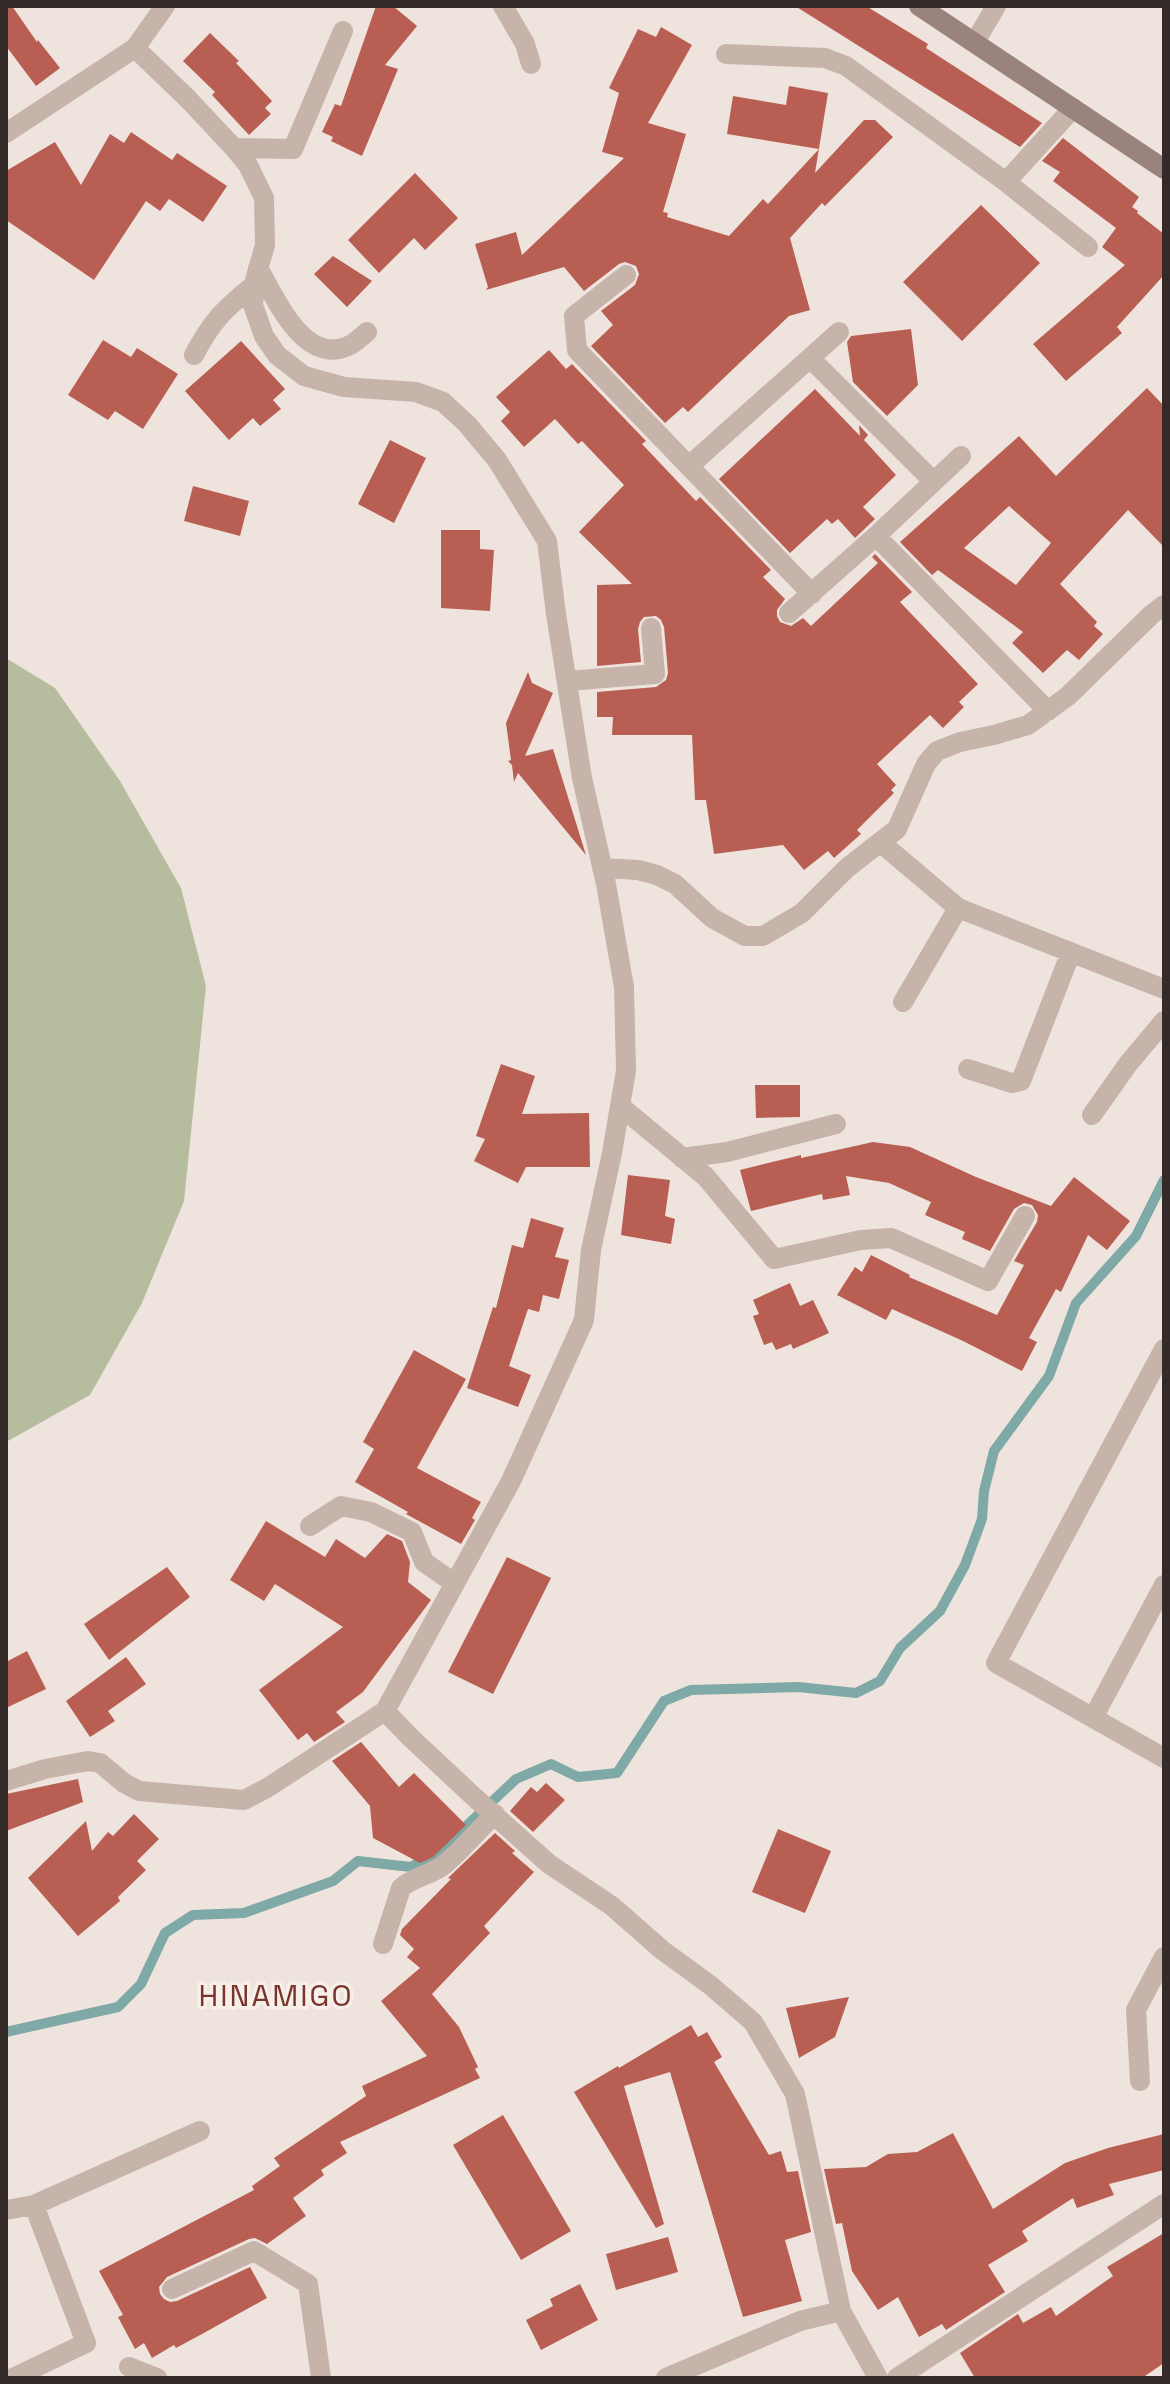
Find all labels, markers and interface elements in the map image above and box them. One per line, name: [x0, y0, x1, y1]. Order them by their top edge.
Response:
district label: HINAMIGO: [199, 1976, 353, 2015]

